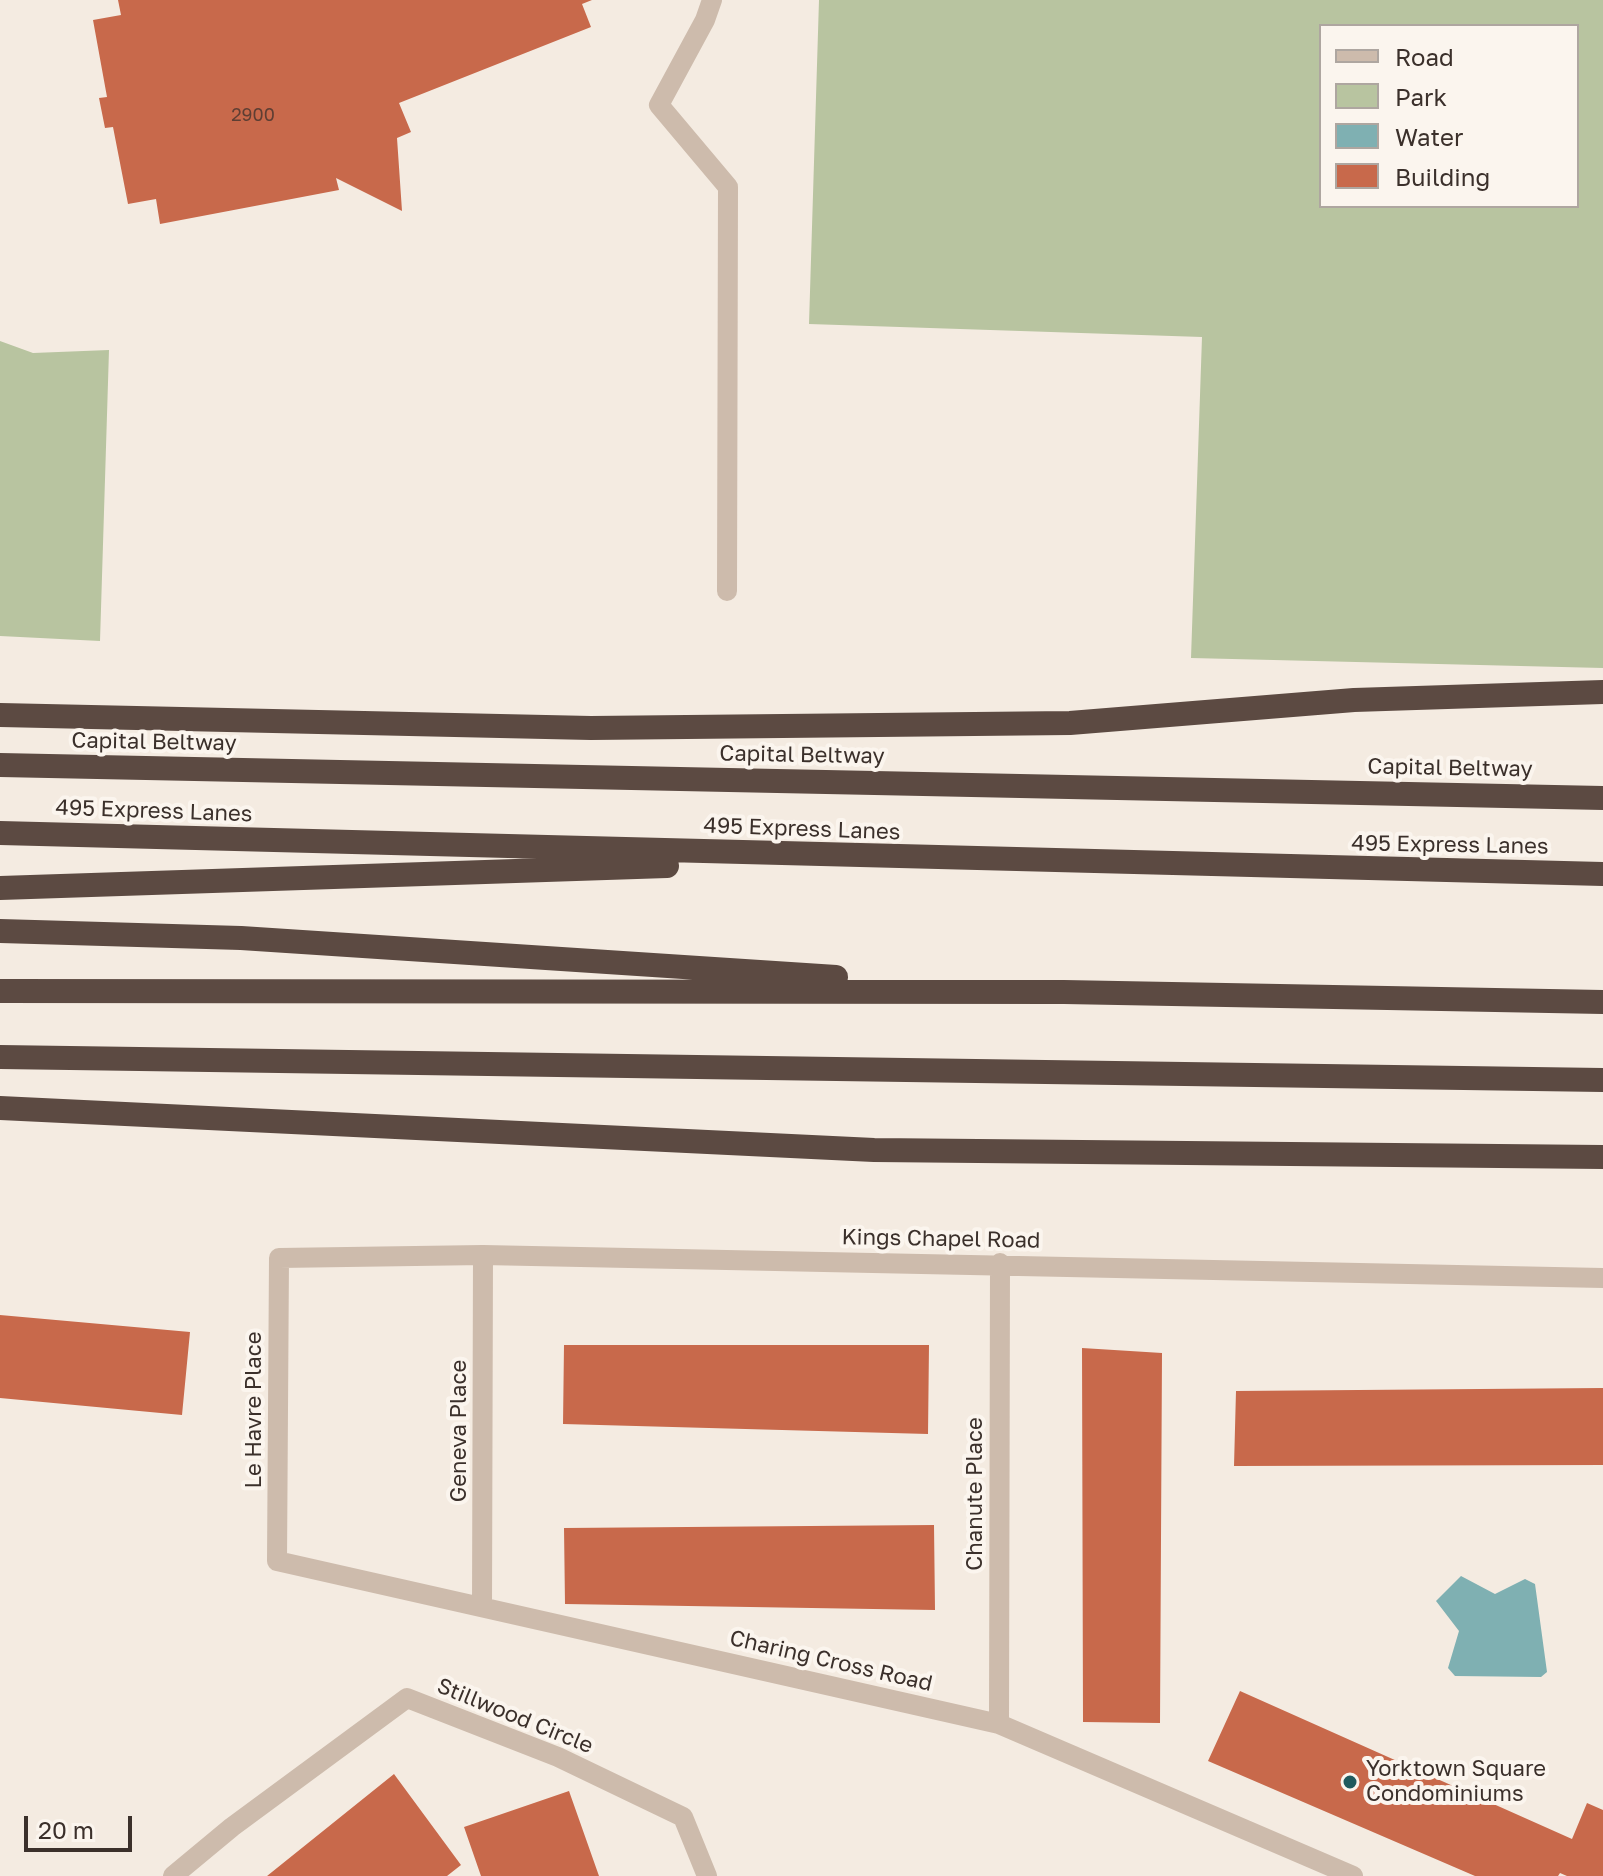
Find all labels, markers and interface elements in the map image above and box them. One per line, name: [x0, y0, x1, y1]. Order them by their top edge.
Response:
legend: [1319, 24, 1579, 208]
text: Road: [1395, 42, 1454, 71]
text: Park: [1395, 82, 1447, 111]
house number: 2900: [231, 104, 275, 126]
text: Water: [1395, 122, 1463, 151]
text: Building: [1395, 162, 1490, 191]
street label: Capital Beltway: [71, 727, 237, 757]
street label: Capital Beltway: [719, 740, 885, 770]
street label: Capital Beltway: [1367, 753, 1533, 783]
street label: 495 Express Lanes: [55, 794, 253, 828]
street label: 495 Express Lanes: [703, 812, 901, 846]
street label: 495 Express Lanes: [1351, 830, 1549, 860]
street label: Kings Chapel Road: [841, 1224, 1041, 1254]
street label: Le Havre Place: [241, 1332, 267, 1488]
street label: Geneva Place: [446, 1360, 472, 1502]
street label: Chanute Place: [962, 1417, 988, 1571]
street label: Charing Cross Road: [727, 1625, 935, 1697]
street label: Stillwood Circle: [433, 1673, 597, 1759]
place label: Yorktown Square Condominiums: [1366, 1756, 1546, 1808]
marker: Yorktown Square Condominiums: [1341, 1773, 1359, 1791]
scale bar: [28, 1800, 136, 1850]
text: 20 m: [38, 1815, 94, 1844]

